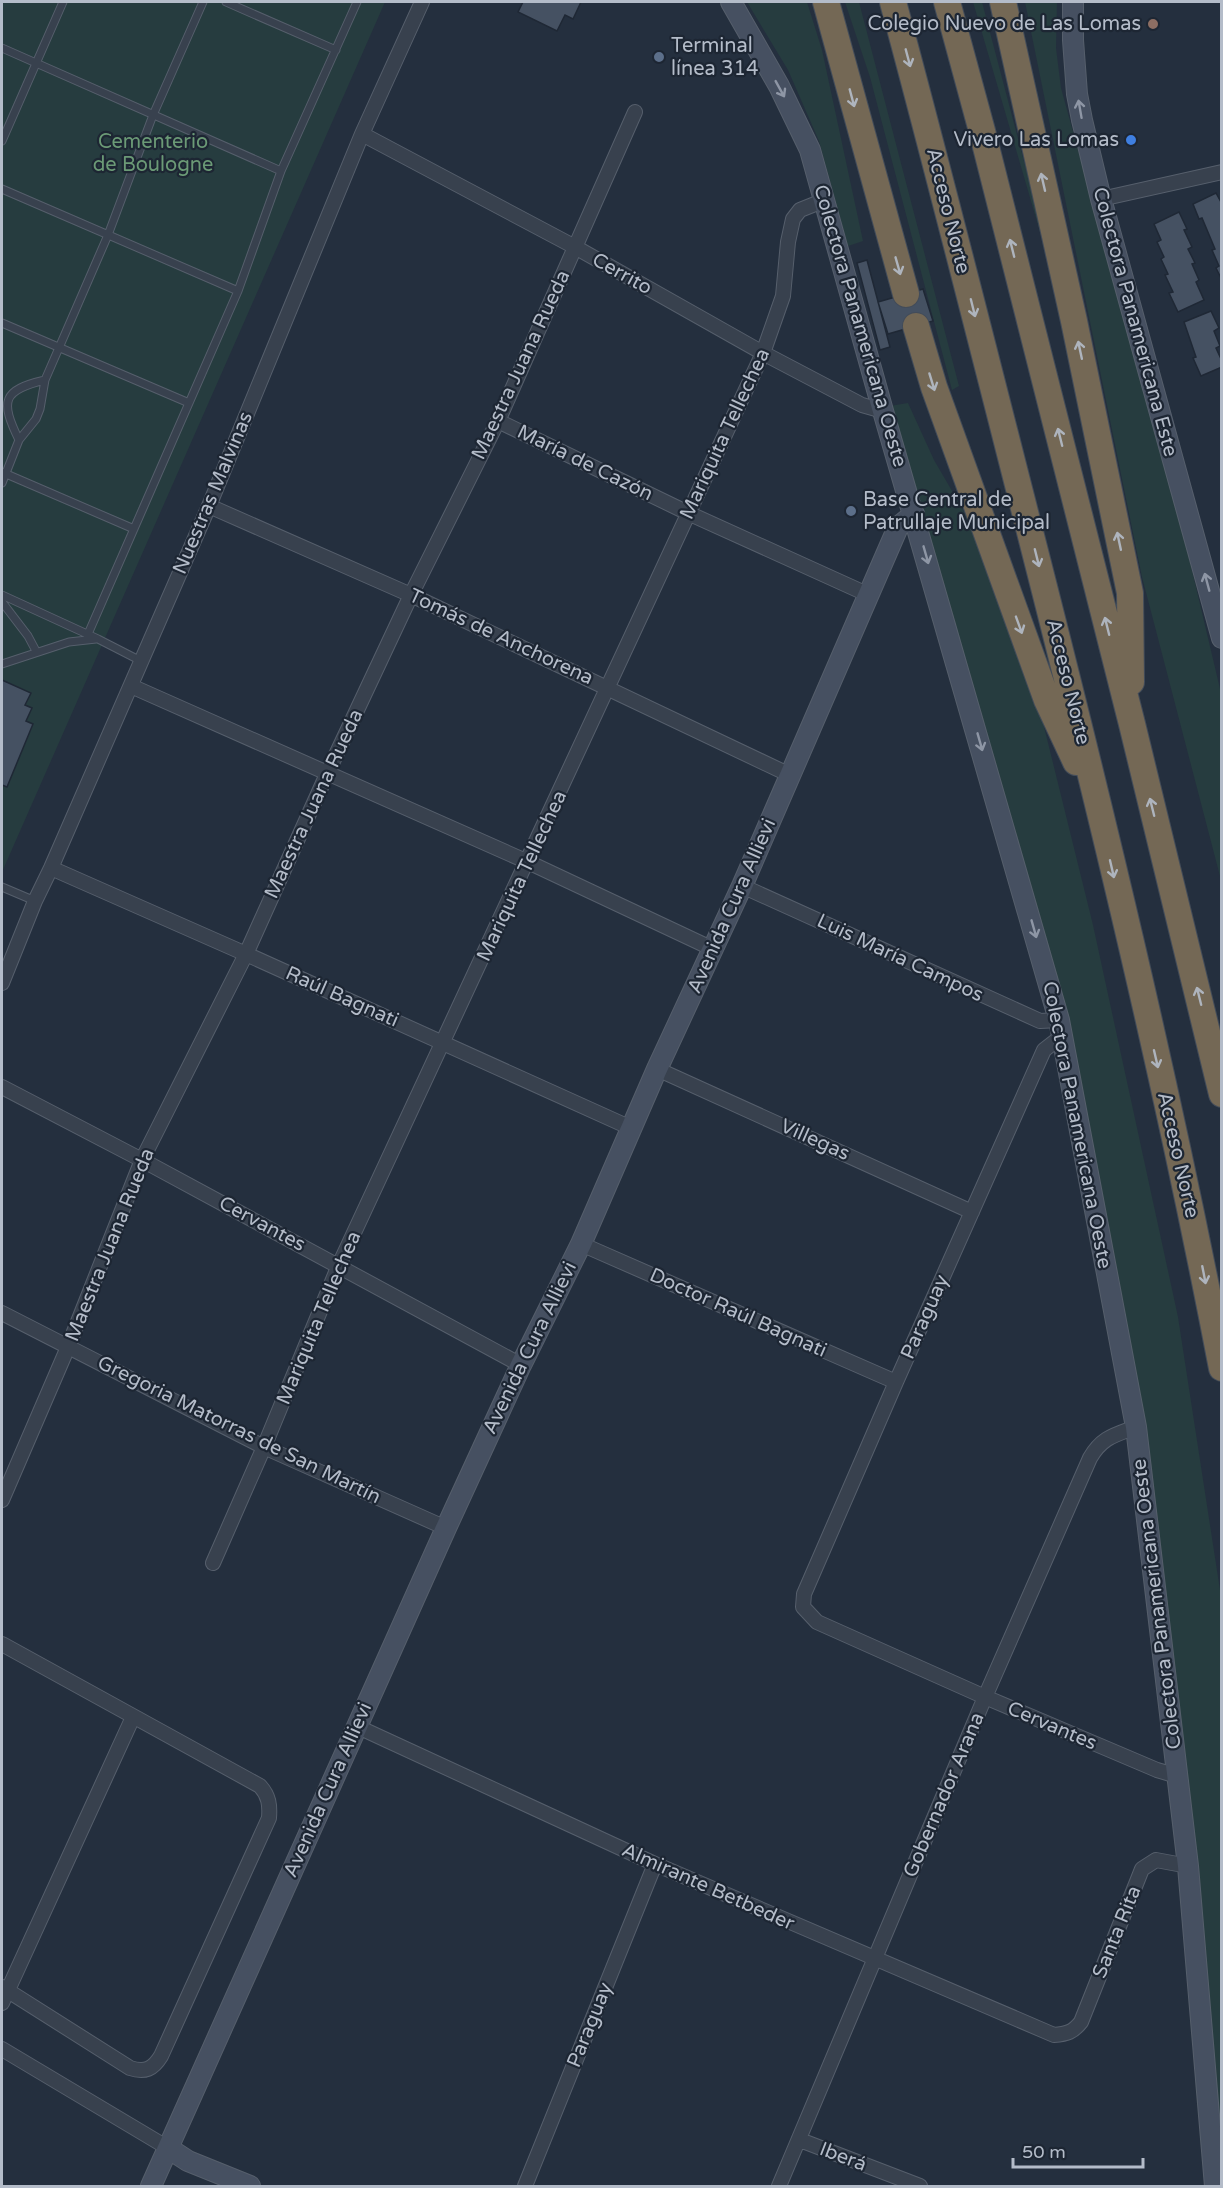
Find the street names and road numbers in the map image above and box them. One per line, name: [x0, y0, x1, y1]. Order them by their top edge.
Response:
street label: Acceso Norte: [921, 146, 975, 276]
street label: Colectora Panamericana Oeste: [808, 182, 912, 470]
street label: Colectora Panamericana Este: [1087, 185, 1183, 459]
street label: Cerrito: [588, 248, 656, 300]
street label: Maestra Juana Rueda: [467, 267, 575, 463]
street label: Mariquita Tellechea: [675, 345, 775, 523]
street label: Nuestras Malvinas: [168, 408, 258, 578]
street label: María de Cazón: [513, 420, 657, 506]
street label: Tomás de Anchorena: [405, 584, 597, 690]
street label: Acceso Norte: [1041, 617, 1095, 747]
street label: Maestra Juana Rueda: [260, 706, 368, 902]
street label: Mariquita Tellechea: [472, 787, 572, 965]
street label: Avenida Cura Allievi: [683, 815, 781, 997]
street label: Luis María Campos: [813, 909, 987, 1007]
street label: Raúl Bagnati: [282, 961, 402, 1033]
street label: Colectora Panamericana Oeste: [1037, 979, 1117, 1271]
street label: Acceso Norte: [1152, 1090, 1204, 1220]
street label: Villegas: [777, 1114, 853, 1166]
street label: Maestra Juana Rueda: [60, 1145, 160, 1345]
street label: Cervantes: [215, 1191, 309, 1257]
street label: Mariquita Tellechea: [272, 1228, 366, 1408]
street label: Avenida Cura Allievi: [478, 1258, 582, 1438]
street label: Doctor Raúl Bagnati: [646, 1263, 830, 1363]
street label: Paraguay: [896, 1271, 954, 1363]
street label: Gregoria Matorras de San Martín: [93, 1351, 385, 1509]
street label: Colectora Panamericana Oeste: [1127, 1457, 1187, 1751]
street label: Cervantes: [1004, 1696, 1100, 1756]
street label: Avenida Cura Allievi: [279, 1699, 377, 1881]
street label: Gobernador Arana: [898, 1709, 990, 1881]
street label: Almirante Betbeder: [618, 1838, 798, 1936]
street label: Santa Rita: [1088, 1882, 1146, 1982]
street label: Paraguay: [562, 1979, 618, 2071]
street label: Iberá: [816, 2137, 870, 2177]

